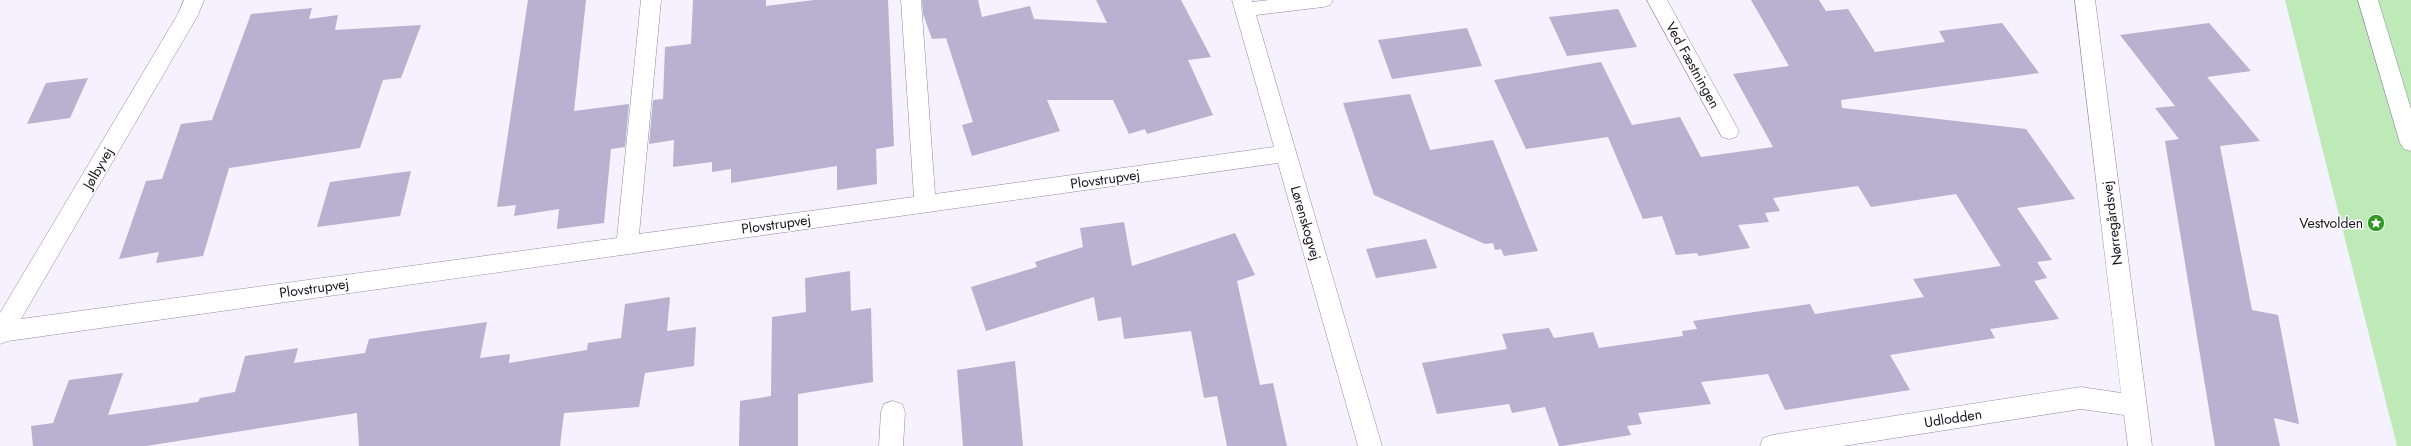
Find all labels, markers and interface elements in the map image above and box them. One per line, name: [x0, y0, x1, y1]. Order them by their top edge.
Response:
street label: Ved Fæstningen: [1661, 18, 1725, 112]
street label: Jølbyvej: [77, 143, 118, 194]
street label: Plovstrupvej: [1069, 164, 1141, 194]
street label: Nørregårdsvej: [2097, 180, 2127, 266]
street label: Lørenskogvej: [1286, 183, 1326, 263]
street label: Plovstrupvej: [740, 209, 812, 239]
place label: Vestvolden: [2299, 213, 2363, 233]
place icon: Vestvolden: [2366, 213, 2386, 233]
street label: Plovstrupvej: [278, 273, 350, 303]
street label: Udlodden: [1923, 404, 1983, 432]

